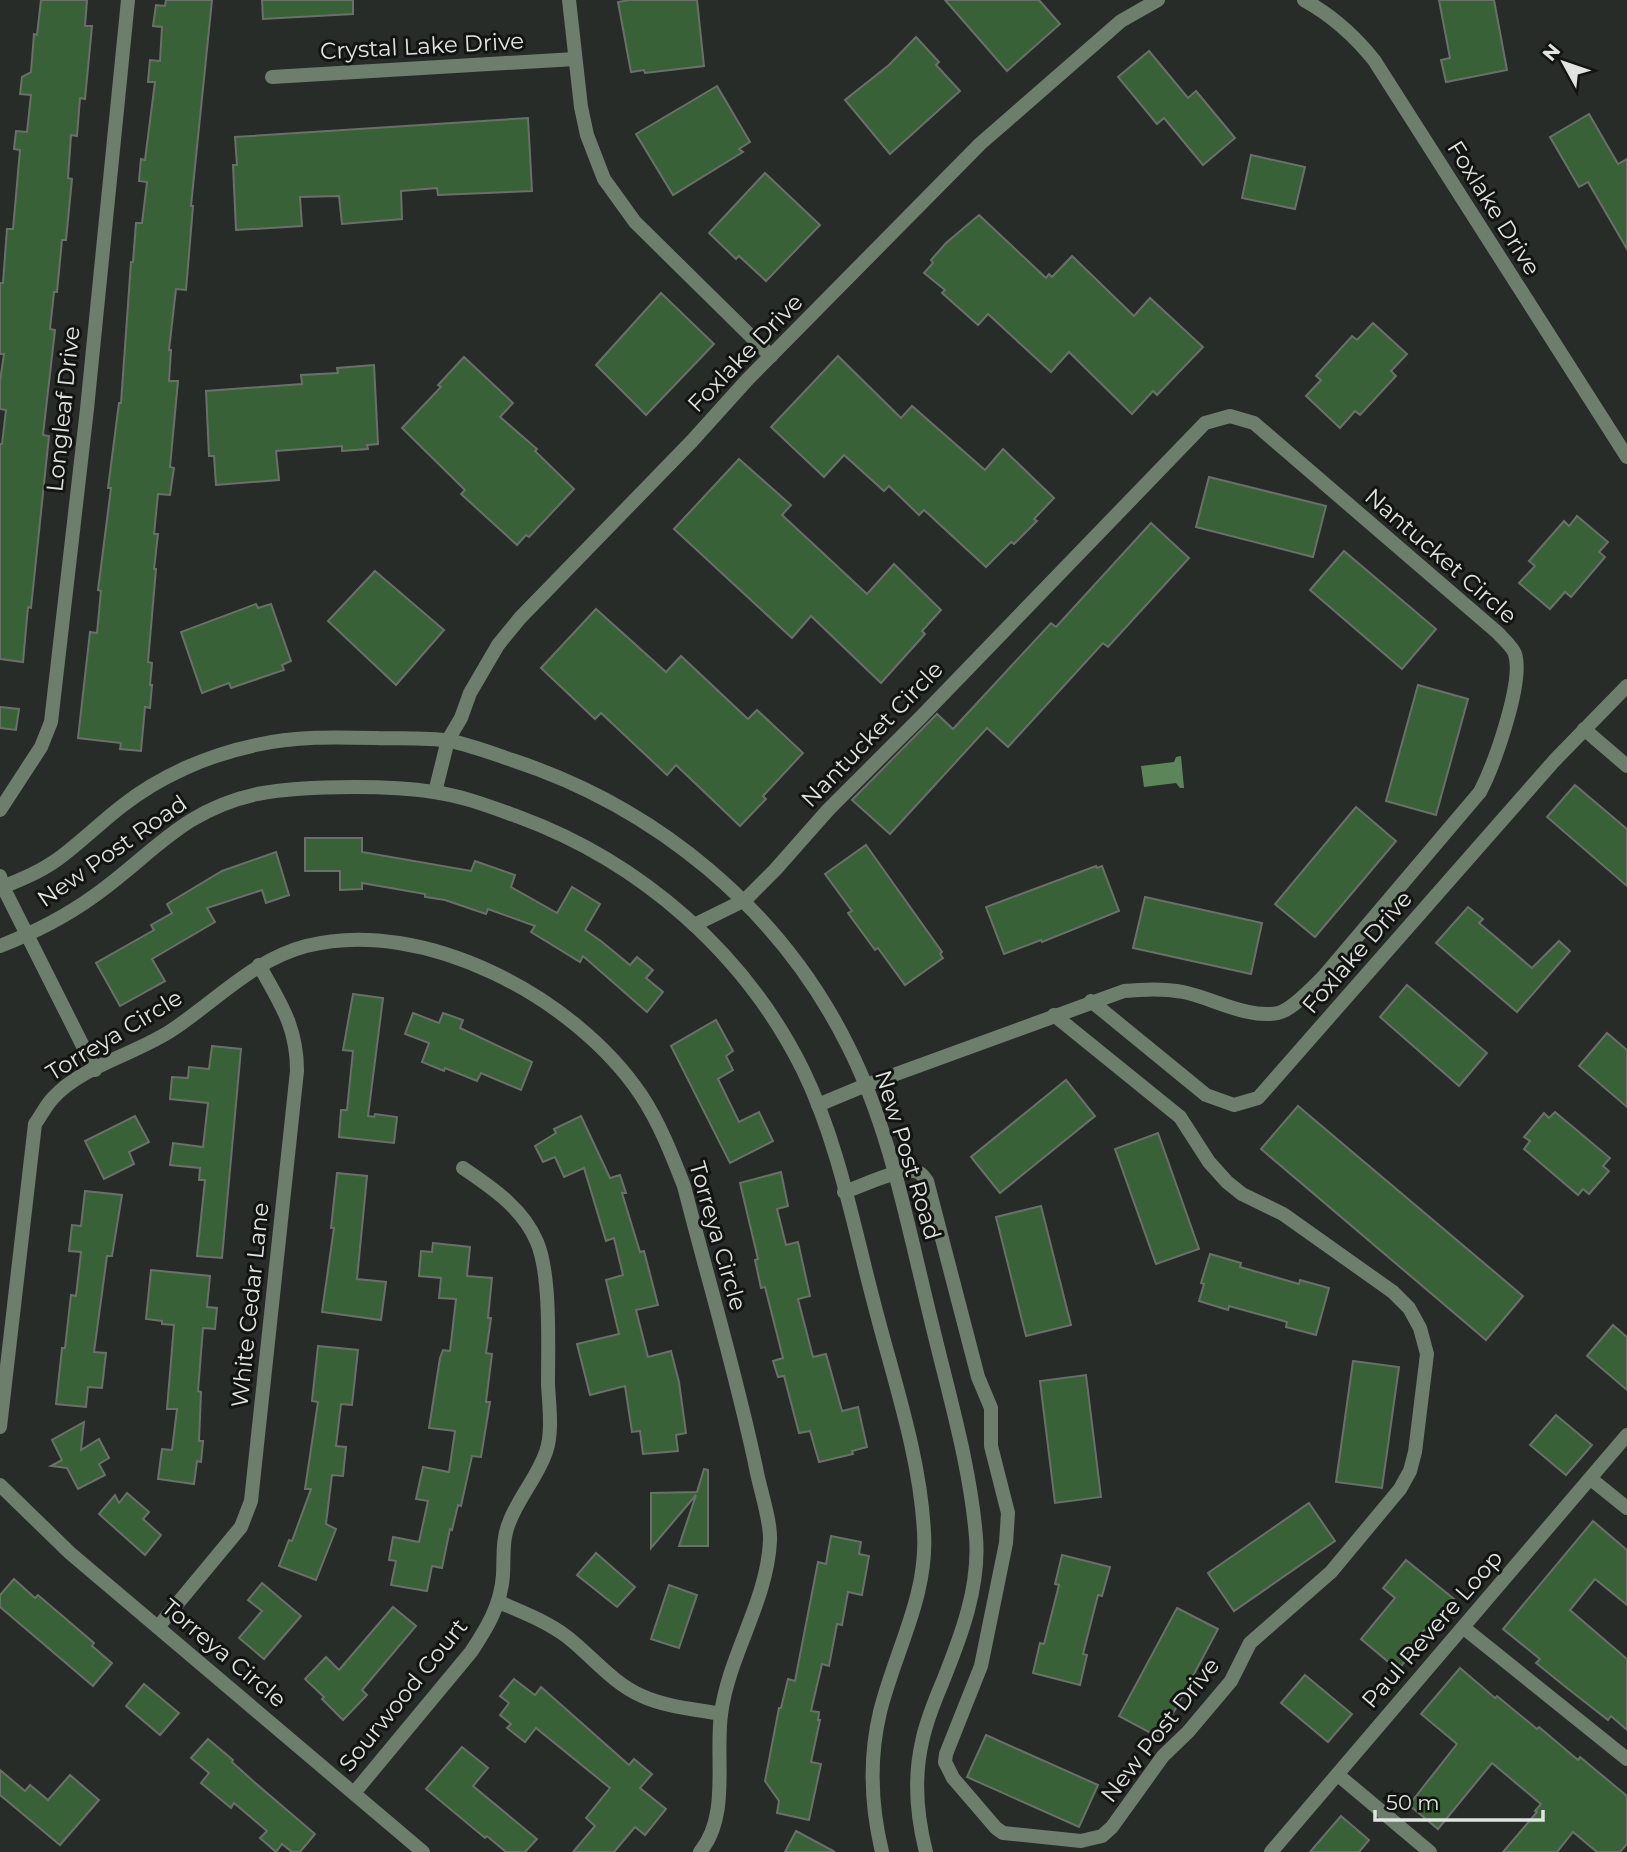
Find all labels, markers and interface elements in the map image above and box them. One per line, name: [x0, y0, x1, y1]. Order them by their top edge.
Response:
street label: Crystal Lake Drive: [319, 27, 525, 65]
north arrow: [1529, 28, 1599, 98]
text: N: [1538, 39, 1565, 66]
street label: Foxlake Drive: [1441, 135, 1547, 281]
street label: Foxlake Drive: [682, 288, 808, 418]
street label: Longleaf Drive: [40, 325, 86, 493]
street label: Nantucket Circle: [1359, 482, 1523, 630]
street label: Nantucket Circle: [795, 655, 949, 813]
street label: New Post Road: [32, 789, 192, 913]
street label: Foxlake Drive: [1296, 885, 1418, 1019]
street label: Torreya Circle: [41, 983, 187, 1087]
street label: New Post Road: [869, 1067, 947, 1243]
street label: Torreya Circle: [683, 1158, 753, 1314]
street label: White Cedar Lane: [225, 1201, 275, 1409]
street label: Paul Revere Loop: [1356, 1544, 1508, 1714]
street label: Torreya Circle: [156, 1593, 292, 1713]
street label: Sourwood Court: [333, 1613, 473, 1777]
street label: New Post Drive: [1095, 1652, 1225, 1808]
scale bar: [1375, 1778, 1543, 1822]
text: 50 m: [1386, 1790, 1440, 1815]

